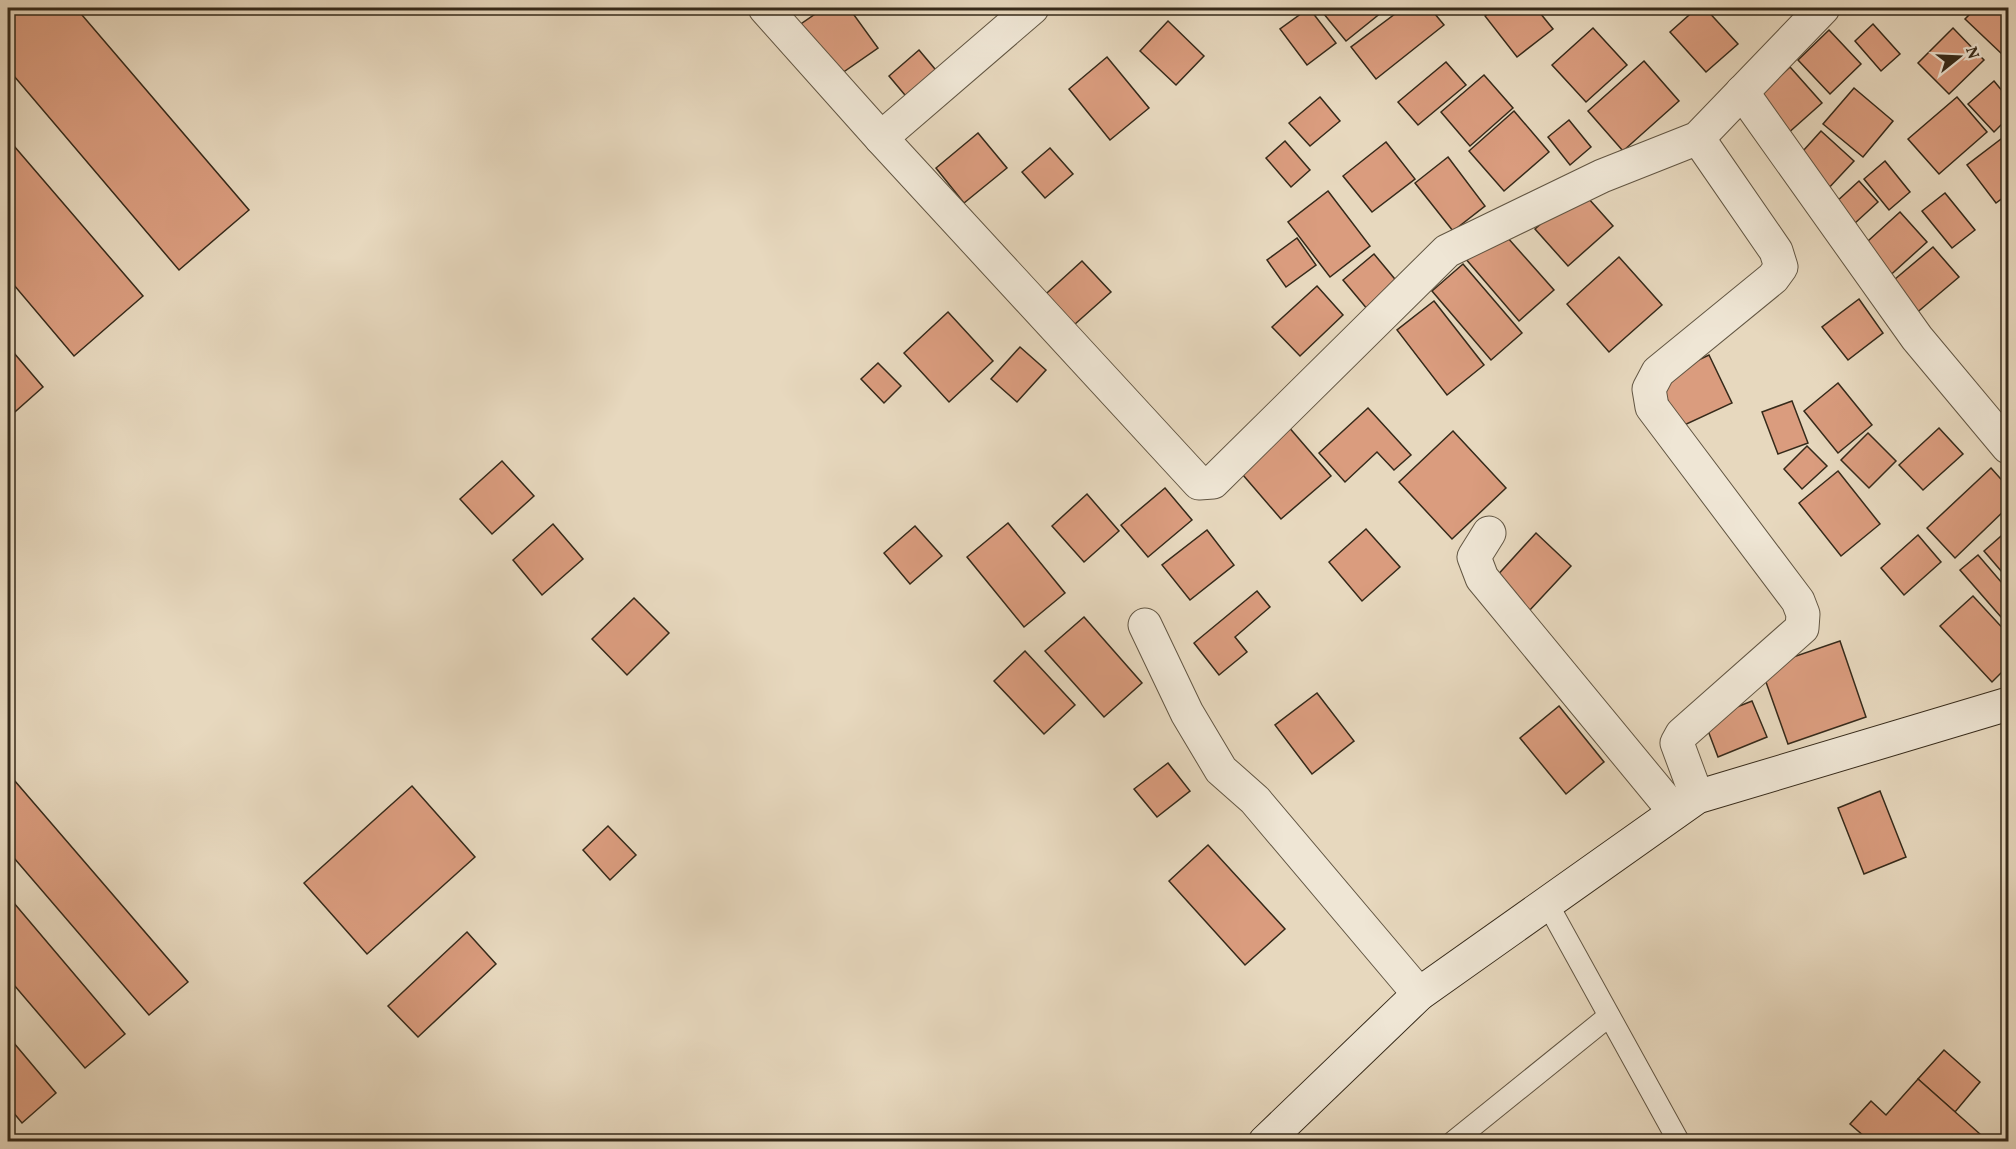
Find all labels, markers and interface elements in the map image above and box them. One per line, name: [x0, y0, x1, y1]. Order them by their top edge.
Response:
north arrow: [1929, 27, 1989, 87]
text: N: [1959, 44, 1984, 62]

